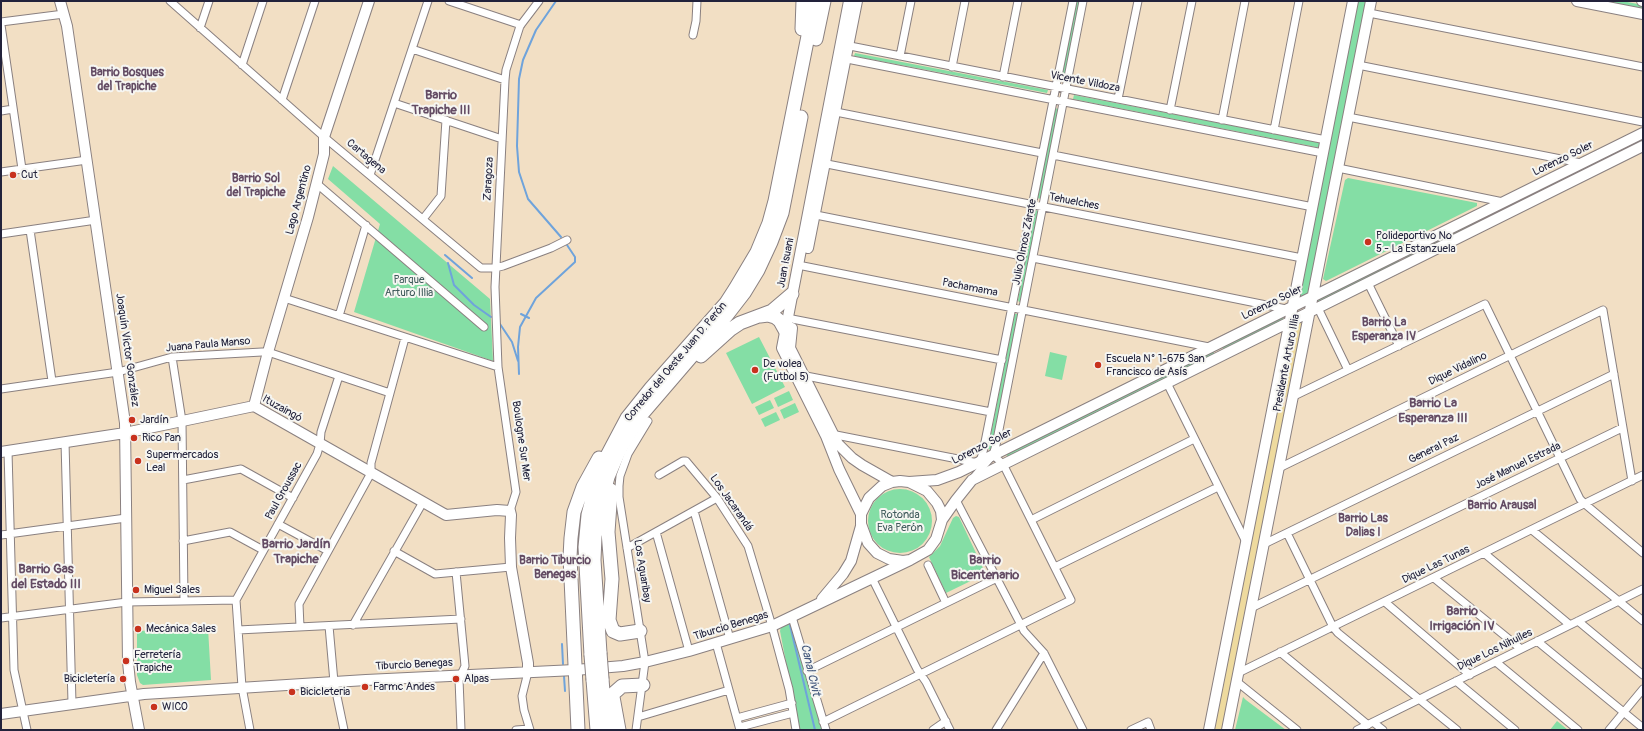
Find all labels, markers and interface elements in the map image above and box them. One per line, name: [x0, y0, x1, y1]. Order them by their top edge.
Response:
district label: Barrio Bosques del Trapiche: [90, 66, 164, 94]
street label: Vicente Vildoza: [1049, 69, 1121, 95]
district label: Barrio Trapiche III: [412, 88, 470, 119]
street label: Cartagena: [344, 137, 388, 177]
street label: Lorenzo Soler: [1531, 139, 1595, 179]
street label: Zaragoza: [481, 157, 497, 201]
street label: Lago Argentino: [283, 164, 315, 236]
place label: Cut: [21, 168, 38, 182]
marker: Cut: [8, 170, 18, 180]
district label: Barrio Sol del Trapiche: [227, 172, 285, 200]
street label: Tehuelches: [1048, 191, 1100, 213]
street label: Julio Olmos Zárate: [1010, 198, 1040, 286]
place label: Polideportivo Nº 5 - La Estanzuela: [1376, 229, 1456, 255]
street label: Juan Isuani: [775, 237, 797, 289]
marker: Polideportivo Nº 5 - La Estanzuela: [1363, 237, 1373, 247]
park label: Parque Arturo Illia: [385, 273, 433, 299]
street label: Pachamama: [941, 276, 999, 300]
street label: Lorenzo Soler: [1240, 283, 1304, 323]
street label: Joaquín Víctor González: [112, 292, 142, 408]
street label: Corredor del Oeste Juan D. Perón: [622, 299, 730, 425]
street label: Presidente Arturo Illia: [1271, 313, 1303, 413]
district label: Barrio La Esperanza IV: [1352, 316, 1416, 344]
street label: Juana Paula Manso: [165, 335, 251, 355]
street label: Dique Vidalino: [1427, 349, 1489, 389]
place label: Escuela N° 1-675 San Francisco de Asís: [1106, 352, 1205, 378]
place label: De volea (Futbol 5): [763, 357, 809, 383]
marker: Escuela N° 1-675 San Francisco de Asís: [1093, 360, 1103, 370]
marker: De volea (Futbol 5): [750, 365, 760, 375]
street label: Ituzaingó: [260, 393, 304, 425]
district label: Barrio La Esperanza III: [1398, 396, 1468, 427]
street label: Boulogne Sur Mer: [509, 400, 533, 482]
place label: Jardín: [140, 413, 169, 427]
marker: Jardín: [127, 415, 137, 425]
street label: Lorenzo Soler: [950, 426, 1014, 468]
place label: Rico Pan: [142, 431, 181, 445]
street label: General Paz: [1407, 431, 1461, 467]
marker: Rico Pan: [129, 433, 139, 443]
street label: José Manuel Estrada: [1473, 439, 1563, 493]
place label: Supermercados Leal: [146, 448, 218, 474]
marker: Supermercados Leal: [133, 456, 143, 466]
street label: Paul Groussac: [263, 460, 305, 522]
street label: Los Jacarandá: [707, 472, 755, 534]
district label: Barrio Arausal: [1467, 499, 1537, 513]
park label: Rotonda Eva Perón: [877, 508, 923, 534]
district label: Barrio Las Dalias I: [1338, 512, 1388, 540]
district label: Barrio Jardín Trapiche: [262, 537, 330, 568]
street label: Los Aguaribay: [630, 538, 654, 604]
street label: Dique Las Tunas: [1400, 543, 1472, 587]
district label: Barrio Bicentenario: [951, 553, 1019, 584]
district label: Barrio Tiburcio Benegas: [519, 554, 591, 582]
district label: Barrio Gas del Estado III: [11, 562, 81, 593]
place label: Miguel Sales: [144, 583, 200, 597]
marker: Miguel Sales: [131, 585, 141, 595]
district label: Barrio Irrigación IV: [1429, 604, 1495, 635]
street label: Tiburcio Benegas: [692, 608, 770, 644]
place label: Mecánica Sales: [146, 622, 216, 636]
marker: Mecánica Sales: [133, 624, 143, 634]
street label: Dique Los Nihuiles: [1455, 626, 1535, 674]
water label: Canal Civit: [797, 643, 823, 697]
place label: Ferretería Trapiche: [134, 648, 181, 674]
marker: Ferretería Trapiche: [121, 656, 131, 666]
street label: Tiburcio Benegas: [375, 656, 453, 674]
place label: Bicicletería: [64, 672, 115, 686]
place label: Alpas: [464, 672, 489, 686]
marker: Bicicletería: [118, 674, 128, 684]
marker: Alpas: [451, 674, 461, 684]
place label: Farmc Andes: [373, 680, 435, 694]
marker: Farmc Andes: [360, 682, 370, 692]
place label: Bicicleteria: [300, 685, 350, 699]
marker: Bicicleteria: [287, 687, 297, 697]
place label: WICO: [162, 700, 188, 714]
marker: WICO: [149, 702, 159, 712]

